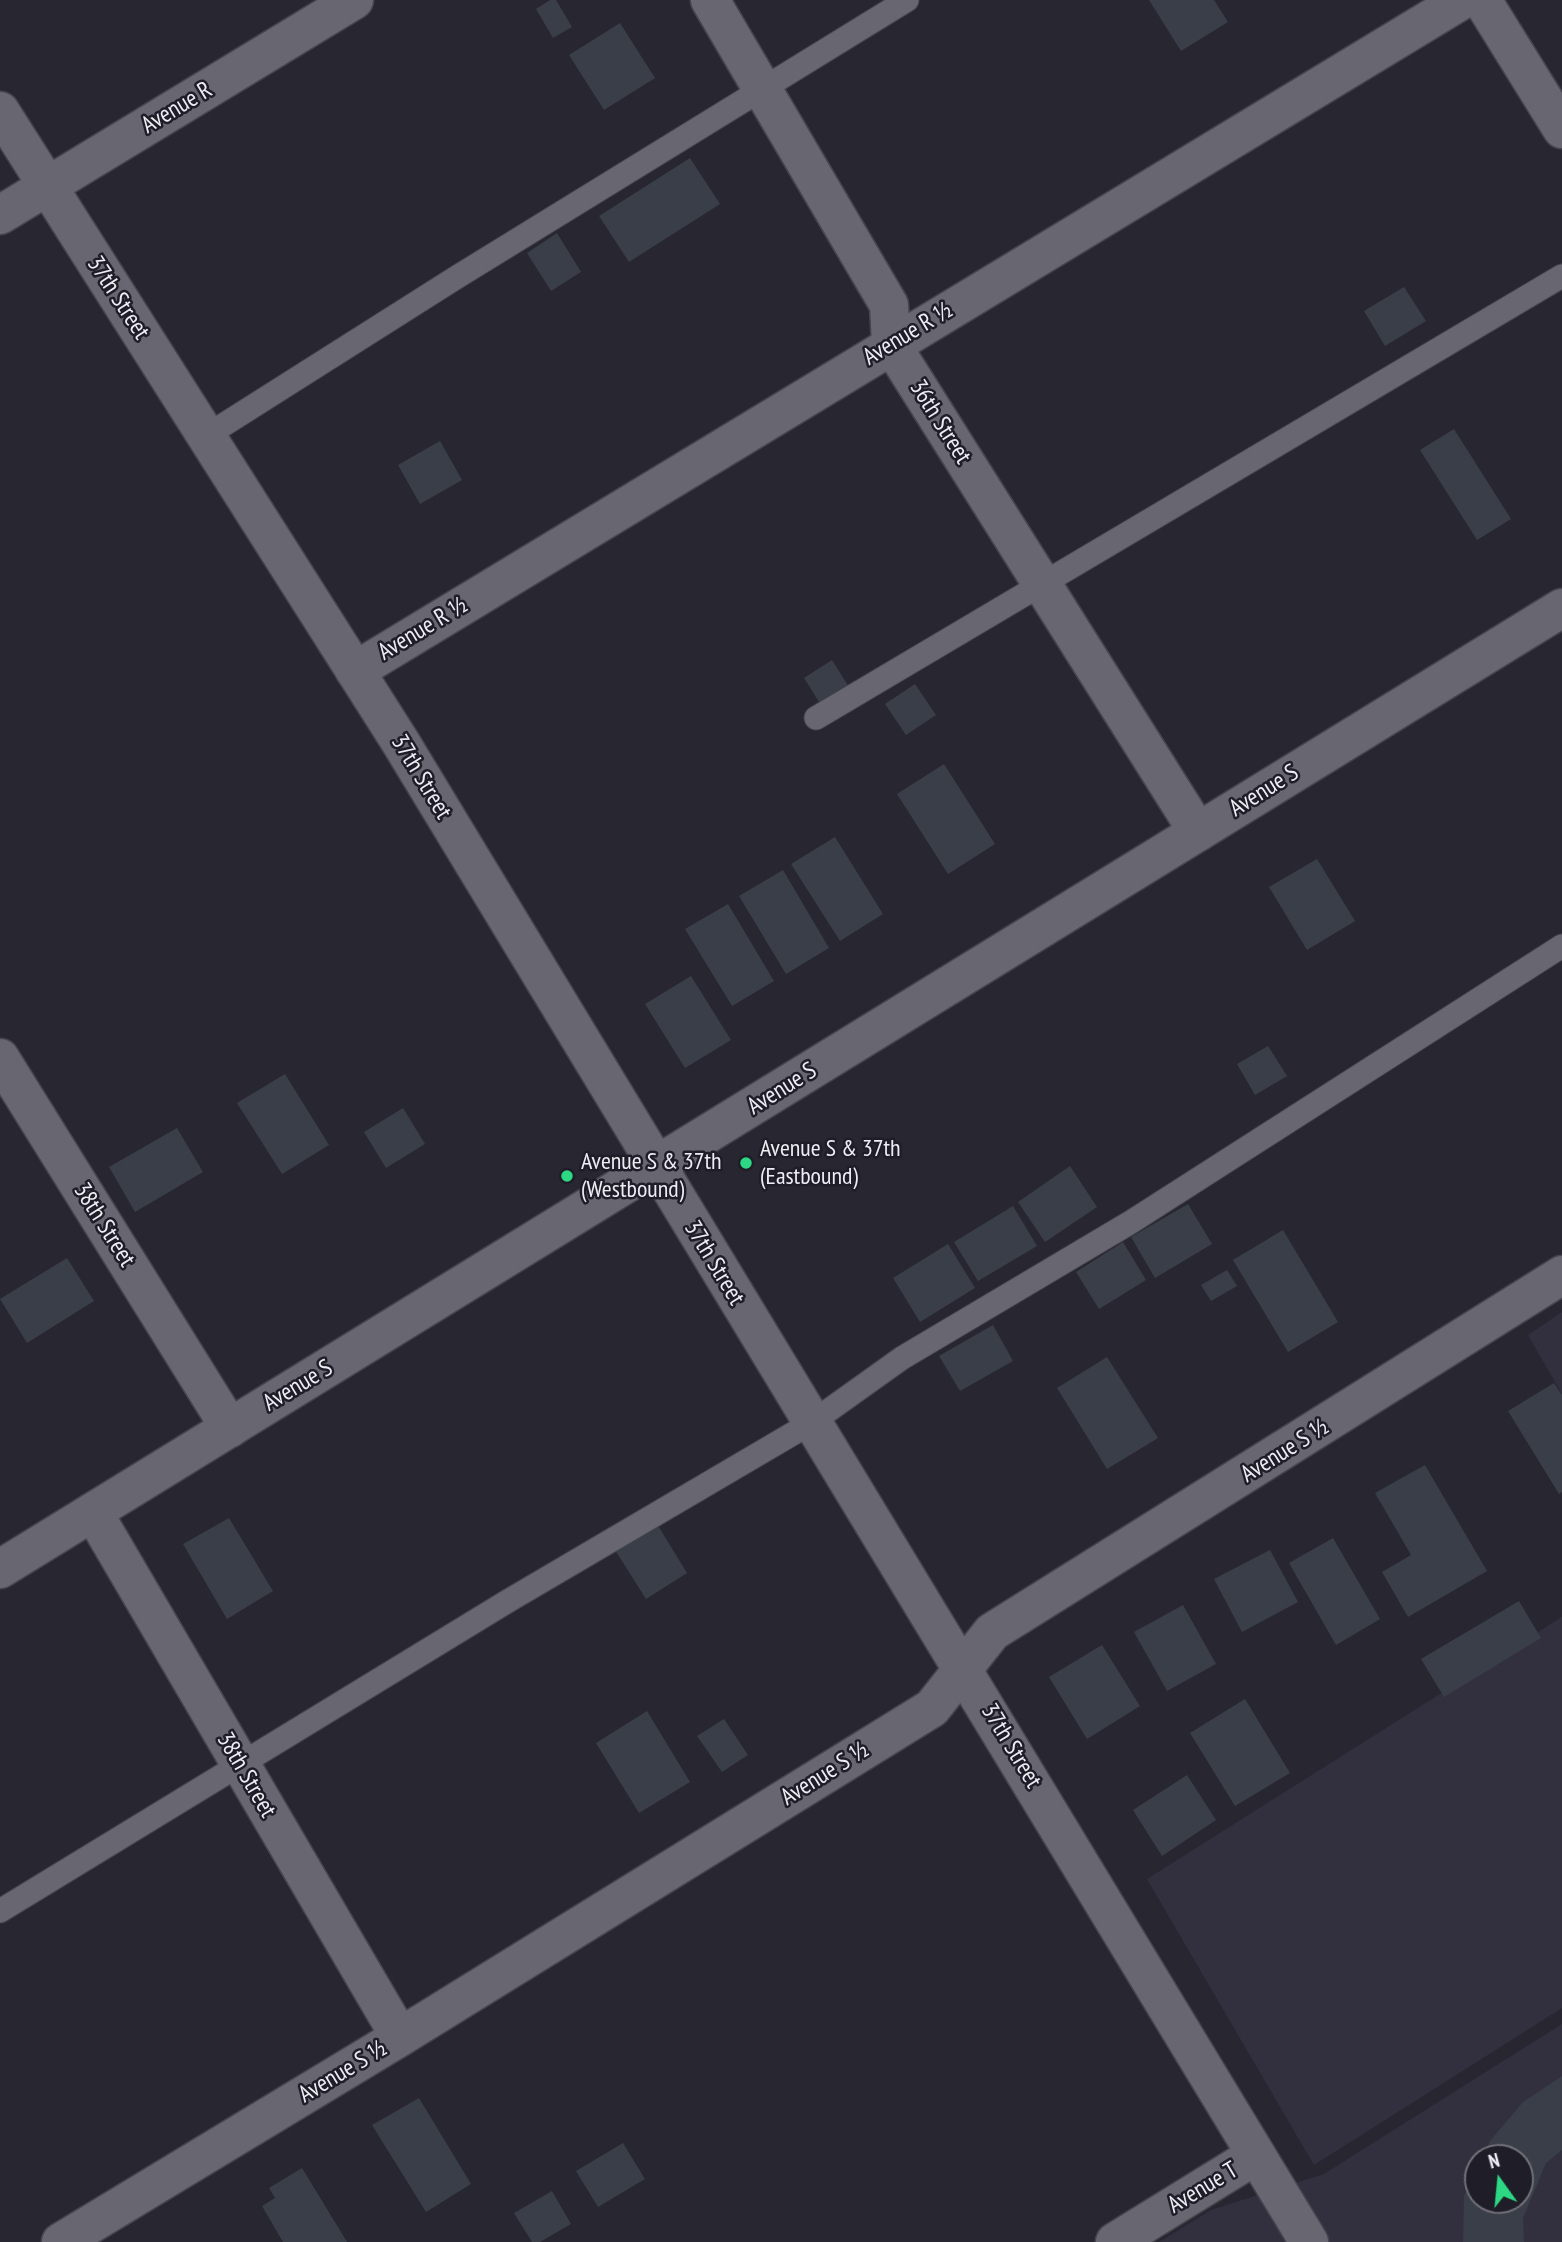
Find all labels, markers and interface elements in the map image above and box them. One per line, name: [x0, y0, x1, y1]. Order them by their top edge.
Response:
street label: Avenue R: [136, 76, 218, 140]
street label: 37th Street: [81, 251, 155, 345]
street label: Avenue R ½: [858, 296, 958, 372]
street label: 36th Street: [903, 375, 977, 469]
street label: Avenue R ½: [373, 591, 473, 667]
street label: 37th Street: [385, 730, 457, 824]
street label: Avenue S: [1224, 759, 1304, 823]
street label: Avenue S: [742, 1057, 822, 1121]
place label: Avenue S & 37th (Eastbound): [760, 1135, 901, 1191]
place label: Avenue S & 37th (Westbound): [581, 1148, 722, 1204]
marker: Avenue S & 37th (Eastbound): [738, 1155, 754, 1171]
marker: Avenue S & 37th (Westbound): [559, 1168, 575, 1184]
street label: 38th Street: [67, 1178, 141, 1272]
street label: 37th Street: [678, 1216, 750, 1310]
street label: Avenue S: [258, 1354, 338, 1418]
street label: Avenue S ½: [1236, 1413, 1334, 1489]
street label: 37th Street: [975, 1699, 1047, 1793]
street label: 38th Street: [210, 1727, 282, 1823]
street label: Avenue S ½: [776, 1736, 874, 1812]
street label: Avenue S ½: [294, 2034, 392, 2110]
north arrow: [1464, 2144, 1534, 2214]
text: N: [1486, 2148, 1502, 2174]
street label: Avenue T: [1163, 2156, 1243, 2220]

